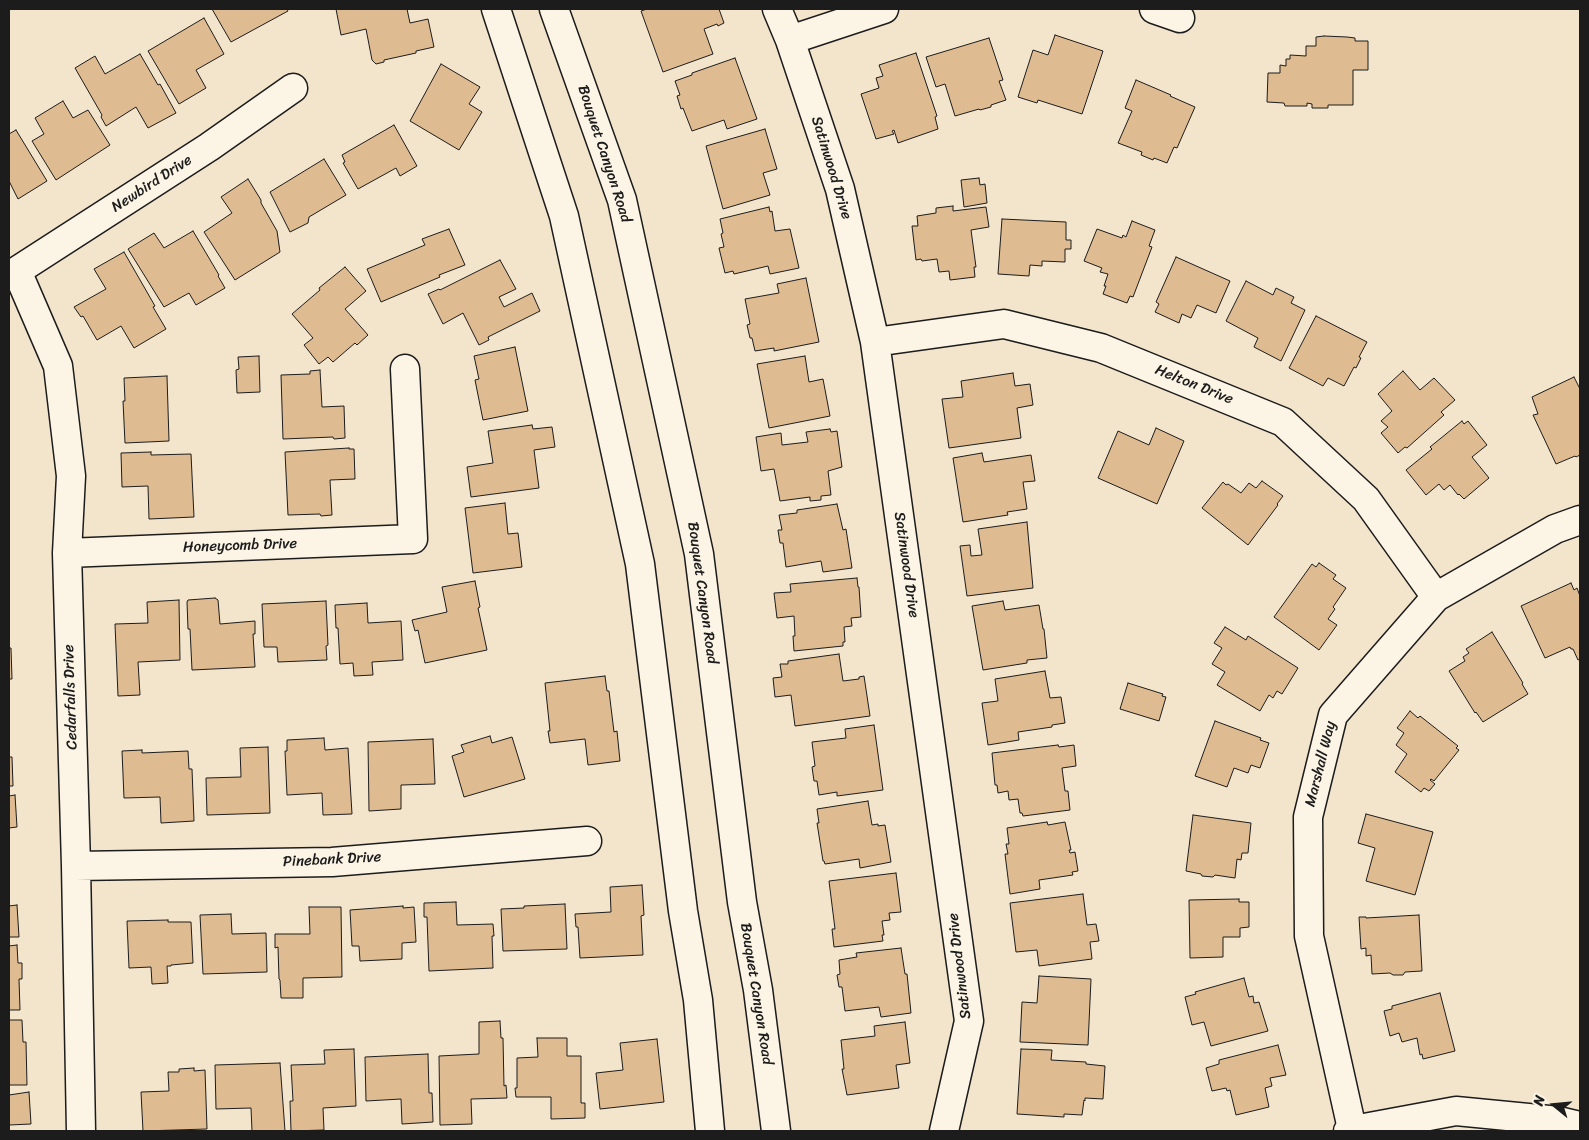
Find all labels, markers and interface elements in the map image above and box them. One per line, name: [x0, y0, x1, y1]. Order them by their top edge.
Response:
street label: Bouquet Canyon Road: [573, 83, 635, 225]
street label: Satinwood Drive: [807, 114, 855, 222]
street label: Newbird Drive: [108, 151, 196, 217]
street label: Helton Drive: [1152, 361, 1236, 409]
street label: Satinwood Drive: [890, 511, 922, 619]
street label: Bouquet Canyon Road: [683, 521, 721, 665]
street label: Honeycomb Drive: [183, 535, 297, 557]
street label: Cedarfalls Drive: [60, 644, 82, 750]
street label: Marshall Way: [1302, 719, 1340, 809]
street label: Pinebank Drive: [282, 848, 382, 872]
street label: Satinwood Drive: [945, 912, 975, 1020]
street label: Bouquet Canyon Road: [736, 922, 776, 1066]
north arrow: [1529, 1080, 1579, 1130]
text: N: [1526, 1092, 1553, 1109]

